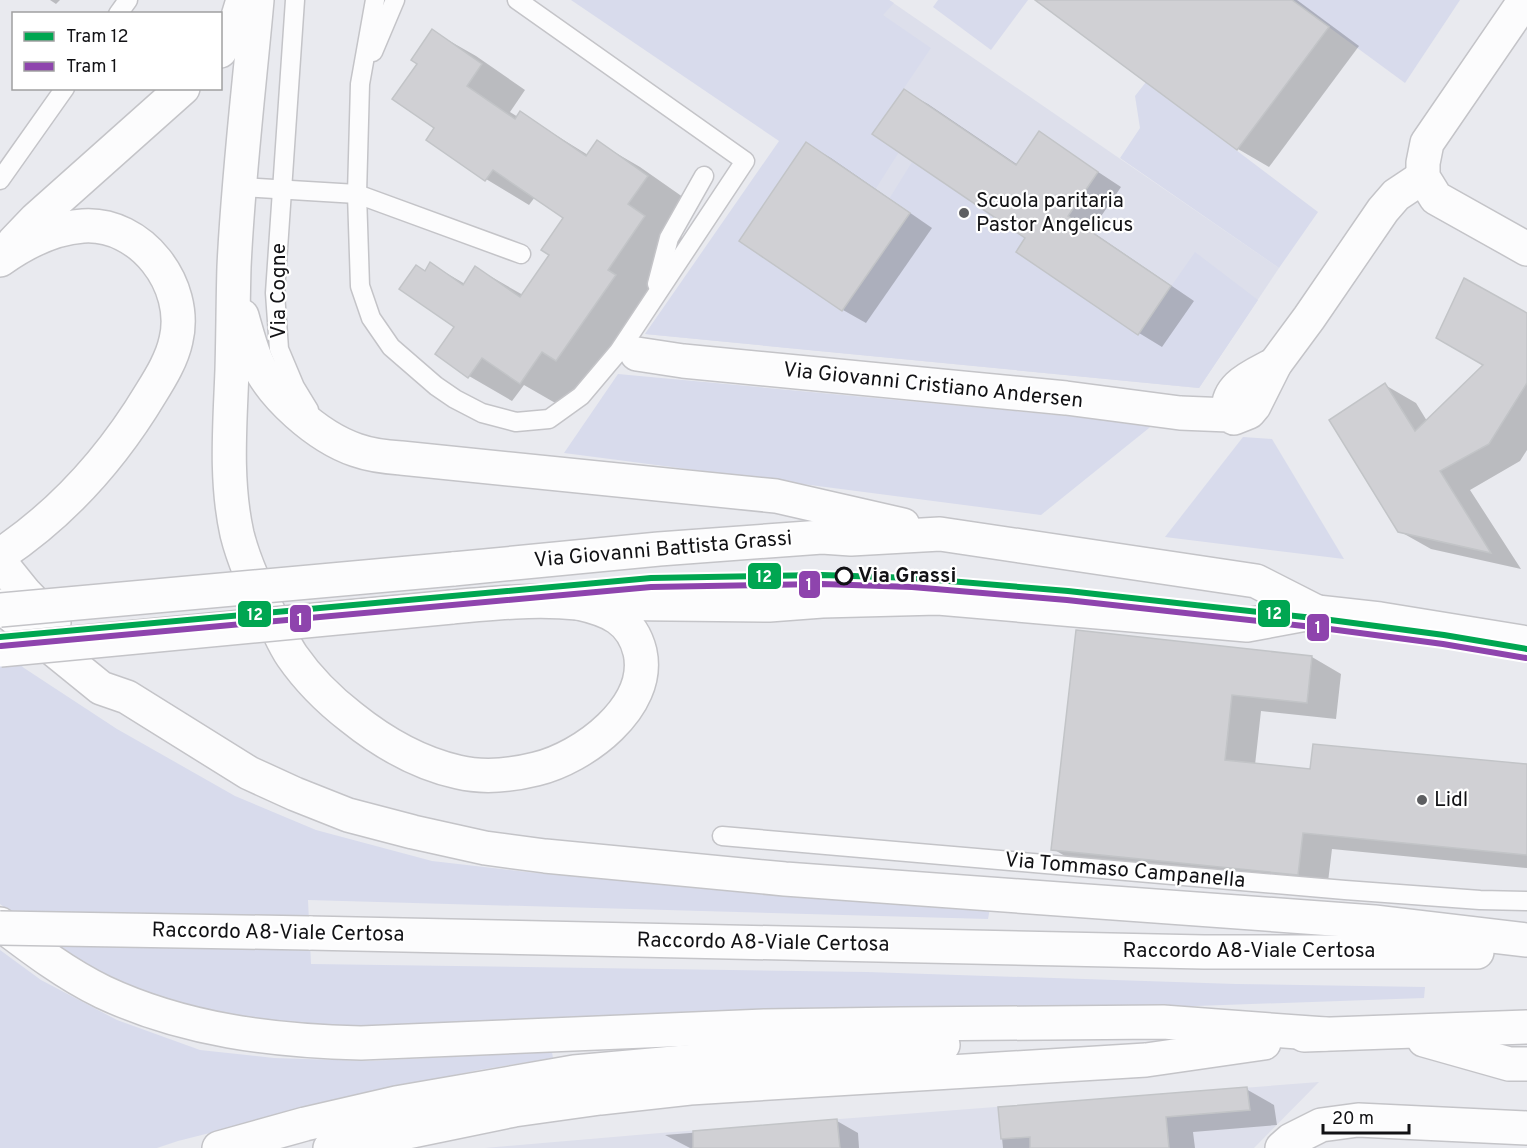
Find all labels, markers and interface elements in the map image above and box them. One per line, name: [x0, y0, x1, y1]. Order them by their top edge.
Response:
legend: [12, 12, 222, 90]
text: Tram 12: [66, 26, 128, 49]
text: Tram 1: [66, 56, 117, 79]
place label: Scuola paritaria Pastor Angelicus: [976, 188, 1133, 239]
marker: Scuola paritaria Pastor Angelicus: [957, 206, 971, 220]
street label: Via Cogne: [266, 243, 293, 339]
street label: Via Giovanni Cristiano Andersen: [782, 357, 1084, 415]
street label: Via Giovanni Battista Grassi: [533, 525, 793, 575]
line badge: 12: [747, 562, 782, 590]
place label: Via Grassi: [858, 563, 956, 590]
marker: Via Grassi: [835, 567, 853, 585]
text: 12: [756, 568, 772, 588]
line badge: 1: [798, 570, 821, 599]
text: 1: [806, 576, 812, 596]
line badge: 12: [1257, 599, 1291, 628]
line badge: 12: [237, 600, 272, 628]
line badge: 1: [289, 604, 312, 633]
text: 12: [1266, 605, 1282, 625]
text: 12: [247, 606, 263, 626]
text: 1: [297, 611, 303, 631]
line badge: 1: [1306, 613, 1330, 642]
text: 1: [1315, 619, 1321, 639]
place label: Lidl: [1434, 787, 1468, 814]
marker: Lidl: [1415, 793, 1429, 807]
street label: Via Tommaso Campanella: [1004, 847, 1246, 895]
street label: Raccordo A8-Viale Certosa: [151, 917, 405, 949]
street label: Raccordo A8-Viale Certosa: [636, 927, 890, 959]
street label: Raccordo A8-Viale Certosa: [1123, 938, 1375, 965]
scale bar: [1323, 1097, 1408, 1135]
text: 20 m: [1332, 1108, 1374, 1131]

